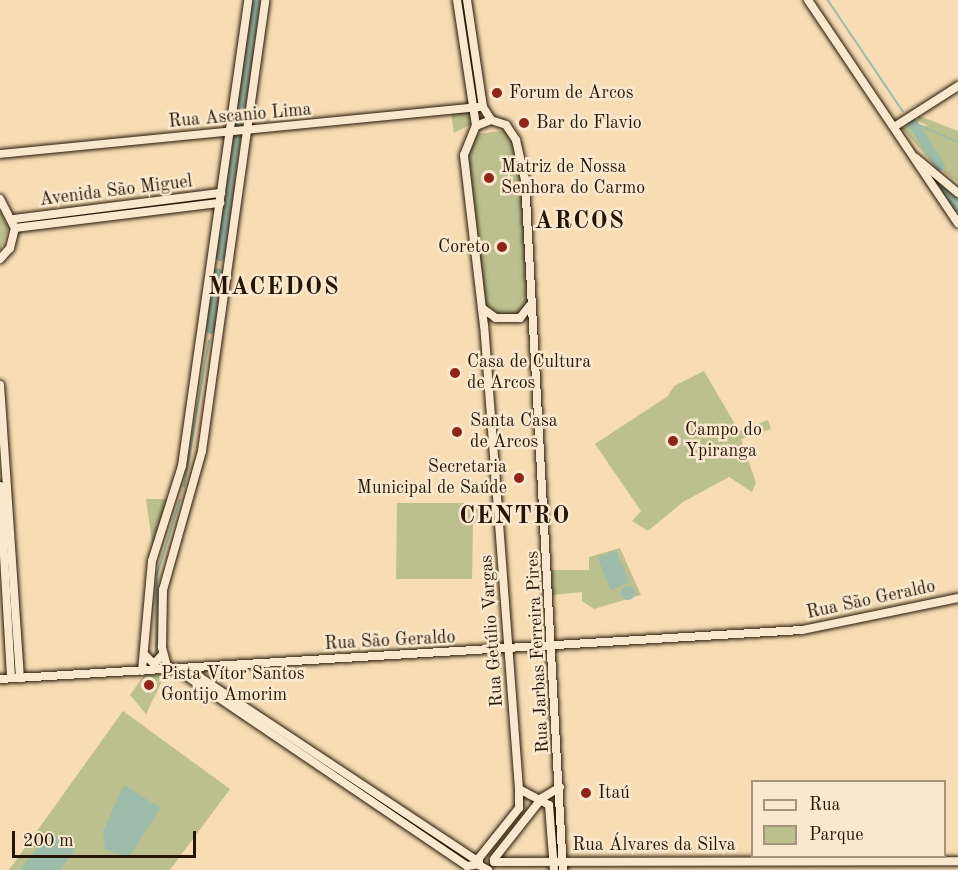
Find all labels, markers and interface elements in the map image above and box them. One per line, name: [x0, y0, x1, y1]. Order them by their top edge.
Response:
place label: Forum de Arcos: [509, 82, 634, 104]
marker: Forum de Arcos: [490, 86, 504, 100]
street label: Rua Ascanio Lima: [168, 99, 312, 133]
place label: Bar do Flavio: [536, 112, 642, 134]
marker: Bar do Flavio: [517, 116, 531, 130]
place label: Matriz de Nossa Senhora do Carmo: [501, 157, 645, 200]
street label: Avenida São Miguel: [38, 171, 194, 211]
marker: Matriz de Nossa Senhora do Carmo: [482, 171, 496, 185]
district label: ARCOS: [535, 209, 625, 237]
place label: Coreto: [438, 236, 490, 258]
marker: Coreto: [495, 240, 509, 254]
district label: MACEDOS: [208, 275, 340, 303]
place label: Casa de Cultura de Arcos: [467, 352, 591, 394]
marker: Casa de Cultura de Arcos: [448, 366, 462, 380]
place label: Santa Casa de Arcos: [470, 411, 558, 454]
place label: Campo do Ypiranga: [685, 420, 762, 462]
marker: Santa Casa de Arcos: [448, 423, 466, 441]
marker: Campo do Ypiranga: [666, 434, 680, 448]
place label: Secretaria Municipal de Saúde: [357, 457, 507, 500]
marker: Secretaria Municipal de Saúde: [512, 471, 526, 485]
district label: CENTRO: [459, 504, 571, 532]
street label: Rua Jarbas Ferreira Pires: [522, 550, 554, 754]
street label: Rua Getúlio Vargas: [476, 554, 508, 708]
street label: Rua São Geraldo: [805, 576, 937, 624]
street label: Rua São Geraldo: [324, 627, 456, 655]
place label: Pista Vítor Santos Gontijo Amorim: [161, 664, 305, 706]
marker: Pista Vítor Santos Gontijo Amorim: [142, 678, 156, 692]
legend: [751, 780, 946, 858]
place label: Itaú: [598, 782, 630, 804]
marker: Itaú: [579, 786, 593, 800]
text: Rua: [809, 796, 840, 814]
scale bar: [15, 819, 200, 857]
text: Parque: [809, 826, 864, 844]
text: 200 m: [23, 832, 74, 850]
street label: Rua Álvares da Silva: [572, 834, 736, 856]

